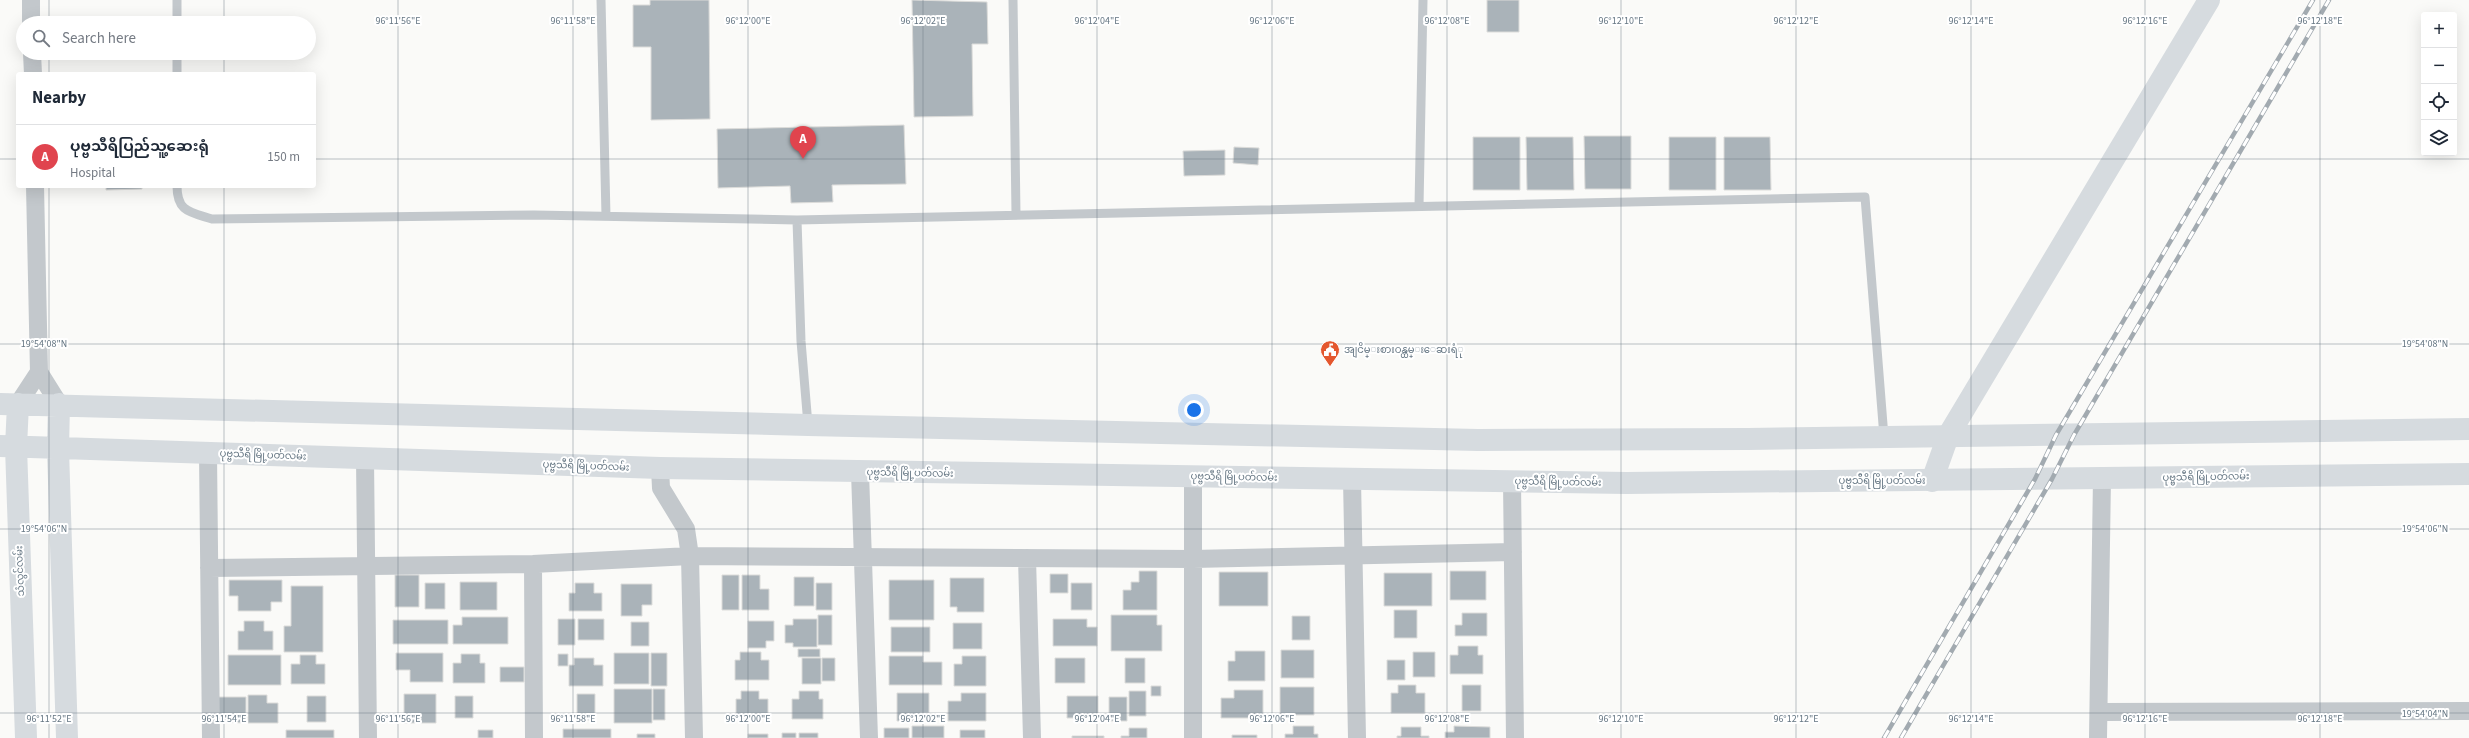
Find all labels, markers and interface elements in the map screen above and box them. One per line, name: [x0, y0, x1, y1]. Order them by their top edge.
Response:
map controls: [2421, 12, 2457, 156]
button: +: [2421, 12, 2457, 48]
text: 96°11'56"E: [375, 14, 421, 28]
text: 96°11'58"E: [550, 14, 596, 28]
text: 96°12'00"E: [725, 14, 771, 28]
text: 96°12'02"E: [900, 14, 946, 28]
text: 96°12'04"E: [1074, 14, 1120, 28]
text: 96°12'06"E: [1249, 14, 1295, 28]
text: 96°12'08"E: [1424, 14, 1470, 28]
text: 96°12'10"E: [1598, 14, 1644, 28]
text: 96°12'12"E: [1773, 14, 1819, 28]
text: 96°12'14"E: [1948, 14, 1994, 28]
text: 96°12'16"E: [2122, 14, 2168, 28]
text: 96°12'18"E: [2297, 14, 2343, 28]
search box: [16, 16, 316, 60]
icon: search: [30, 27, 52, 49]
text: Search here: [62, 28, 136, 49]
button: −: [2421, 48, 2457, 84]
button: locate: [2421, 84, 2457, 120]
text: Nearby: [32, 86, 86, 110]
button: layers: [2421, 120, 2457, 156]
pin: A: [790, 126, 816, 159]
text: ပုဗ္ဗသီရိပြည်သူ့ဆေးရုံ: [70, 136, 209, 157]
text: A: [41, 148, 49, 166]
text: 150 m: [267, 148, 300, 166]
text: Hospital: [70, 164, 115, 182]
text: 19°54'08"N: [21, 337, 67, 351]
text: 19°54'08"N: [2402, 337, 2448, 351]
public building icon: အျငိမ္းစားဝန္ထမ္းေဆးရံု: [1319, 339, 1341, 367]
place label: အျငိမ္းစားဝန္ထမ္းေဆးရံု: [1344, 342, 1464, 358]
your location: [1184, 400, 1204, 420]
street label: ပုဗ္ဗသီရိ မြို့ပတ်လမ်း: [219, 445, 307, 465]
street label: ပုဗ္ဗသီရိ မြို့ပတ်လမ်း: [542, 456, 630, 476]
street label: ပုဗ္ဗသီရိ မြို့ပတ်လမ်း: [866, 464, 954, 482]
street label: ပုဗ္ဗသီရိ မြို့ပတ်လမ်း: [1190, 468, 1278, 486]
street label: ပုဗ္ဗသီရိ မြို့ပတ်လမ်း: [2162, 468, 2250, 486]
street label: ပုဗ္ဗသီရိ မြို့ပတ်လမ်း: [1514, 473, 1602, 491]
street label: ပုဗ္ဗသီရိ မြို့ပတ်လမ်း: [1839, 473, 1925, 489]
text: 19°54'06"N: [21, 522, 67, 536]
text: 19°54'06"N: [2402, 522, 2448, 536]
street label: သံလွင်လမ်း: [11, 545, 29, 597]
text: 19°54'04"N: [2402, 707, 2448, 721]
text: 96°11'52"E: [26, 712, 72, 726]
text: 96°11'54"E: [201, 712, 247, 726]
text: 96°11'56"E: [375, 712, 421, 726]
text: 96°11'58"E: [550, 712, 596, 726]
text: 96°12'00"E: [725, 712, 771, 726]
text: 96°12'02"E: [900, 712, 946, 726]
text: 96°12'04"E: [1074, 712, 1120, 726]
text: 96°12'06"E: [1249, 712, 1295, 726]
text: 96°12'08"E: [1424, 712, 1470, 726]
text: 96°12'10"E: [1598, 712, 1644, 726]
text: 96°12'12"E: [1773, 712, 1819, 726]
text: 96°12'14"E: [1948, 712, 1994, 726]
text: 96°12'16"E: [2122, 712, 2168, 726]
text: 96°12'18"E: [2297, 712, 2343, 726]

